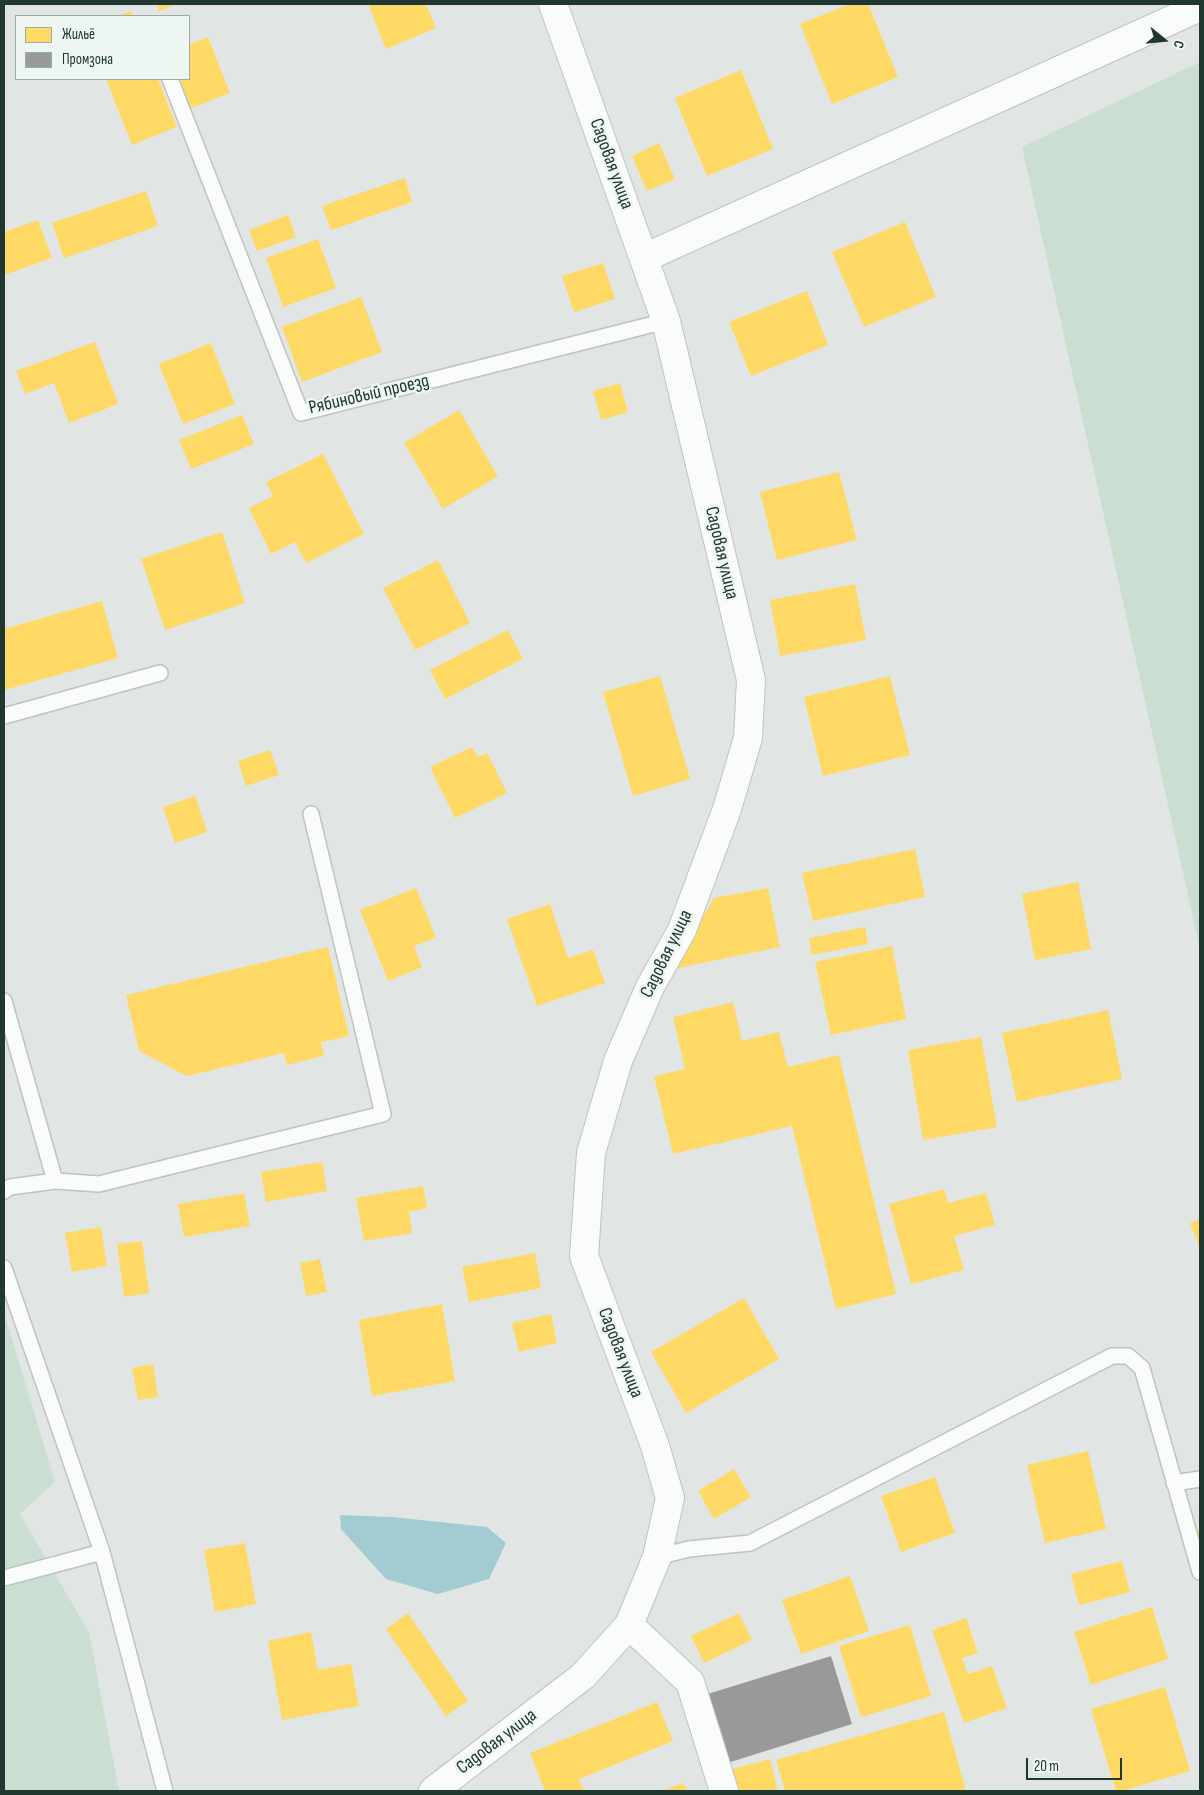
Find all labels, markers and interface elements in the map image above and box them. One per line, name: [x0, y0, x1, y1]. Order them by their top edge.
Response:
legend: [15, 15, 190, 80]
north arrow: [1139, 15, 1189, 65]
text: Жильё: [62, 25, 95, 44]
text: С: [1170, 39, 1188, 50]
text: Промзона: [62, 50, 113, 69]
street label: Садовая улица: [584, 116, 638, 212]
street label: Рябиновый проезд: [306, 370, 432, 420]
street label: Садовая улица: [699, 504, 743, 602]
street label: Садовая улица: [636, 906, 698, 1002]
street label: Садовая улица: [592, 1305, 648, 1401]
street label: Садовая улица: [452, 1704, 542, 1780]
scale bar: [1029, 1748, 1125, 1780]
text: 20 m: [1034, 1757, 1059, 1776]

